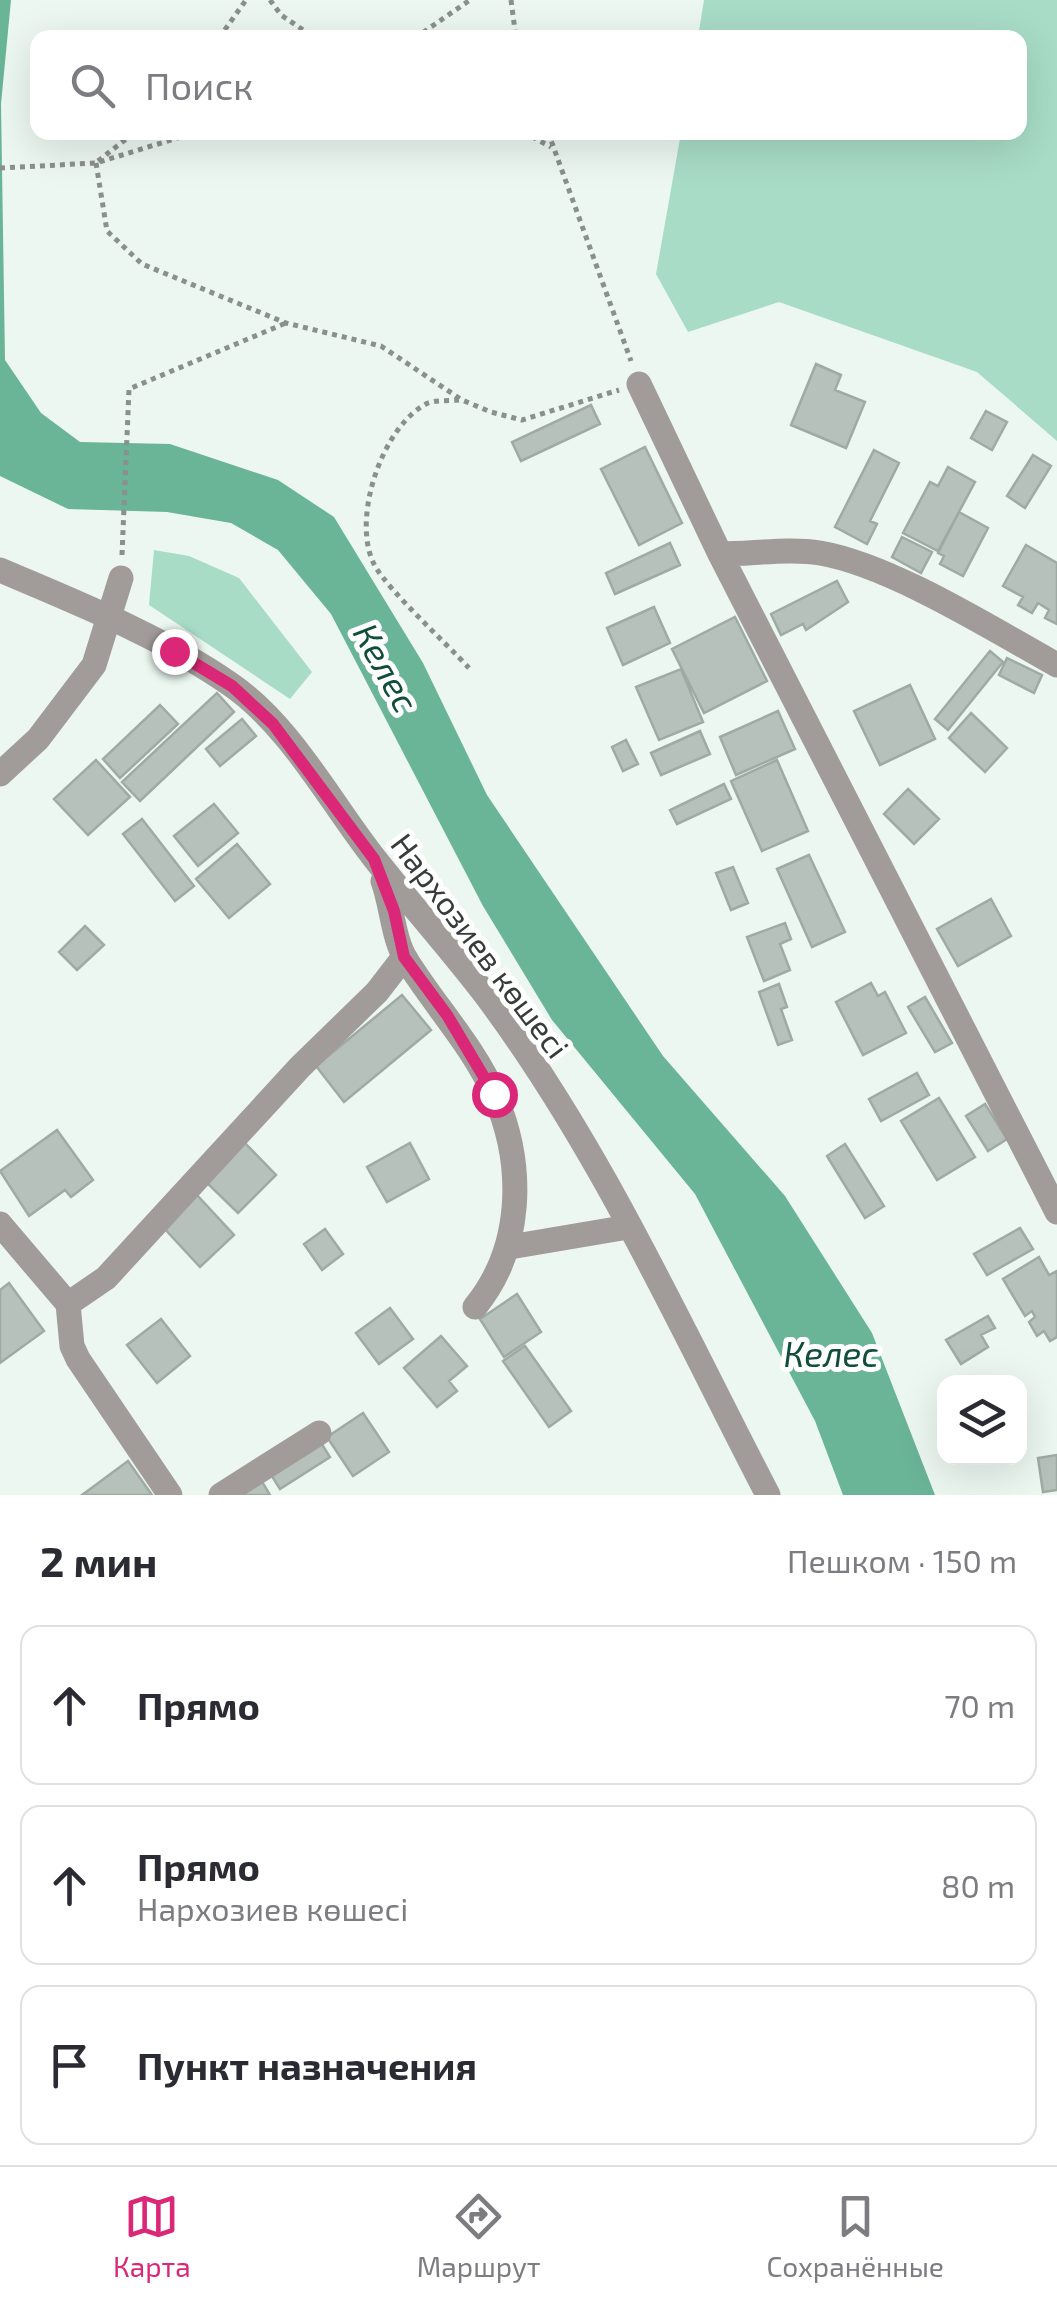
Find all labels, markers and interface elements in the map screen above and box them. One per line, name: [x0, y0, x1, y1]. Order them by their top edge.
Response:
search box: [30, 30, 1027, 140]
icon: search: [65, 58, 120, 113]
text: Поиск: [145, 62, 254, 108]
water label: Келес: [346, 615, 428, 719]
route end: [152, 629, 198, 675]
street label: Нархозиев көшесі: [384, 825, 578, 1065]
route start: [472, 1072, 518, 1118]
water label: Келес: [784, 1332, 878, 1374]
map controls: [937, 1375, 1027, 1465]
button: layers: [937, 1375, 1027, 1465]
text: 2 мин: [40, 1535, 157, 1585]
text: Пешком · 150 m: [787, 1541, 1017, 1579]
icon: ahead: [42, 1678, 97, 1733]
text: Прямо: [137, 1682, 260, 1728]
text: 70 m: [944, 1686, 1015, 1724]
text: Прямо: [137, 1843, 260, 1889]
icon: ahead: [42, 1858, 97, 1913]
text: 80 m: [941, 1866, 1015, 1904]
text: Нархозиев көшесі: [137, 1889, 408, 1927]
icon: arrive: [42, 2038, 97, 2093]
text: Пункт назначения: [137, 2042, 477, 2088]
tab: Карта: [113, 2189, 191, 2283]
tab: Маршрут: [417, 2189, 541, 2283]
tab: Сохранённые: [767, 2189, 944, 2283]

